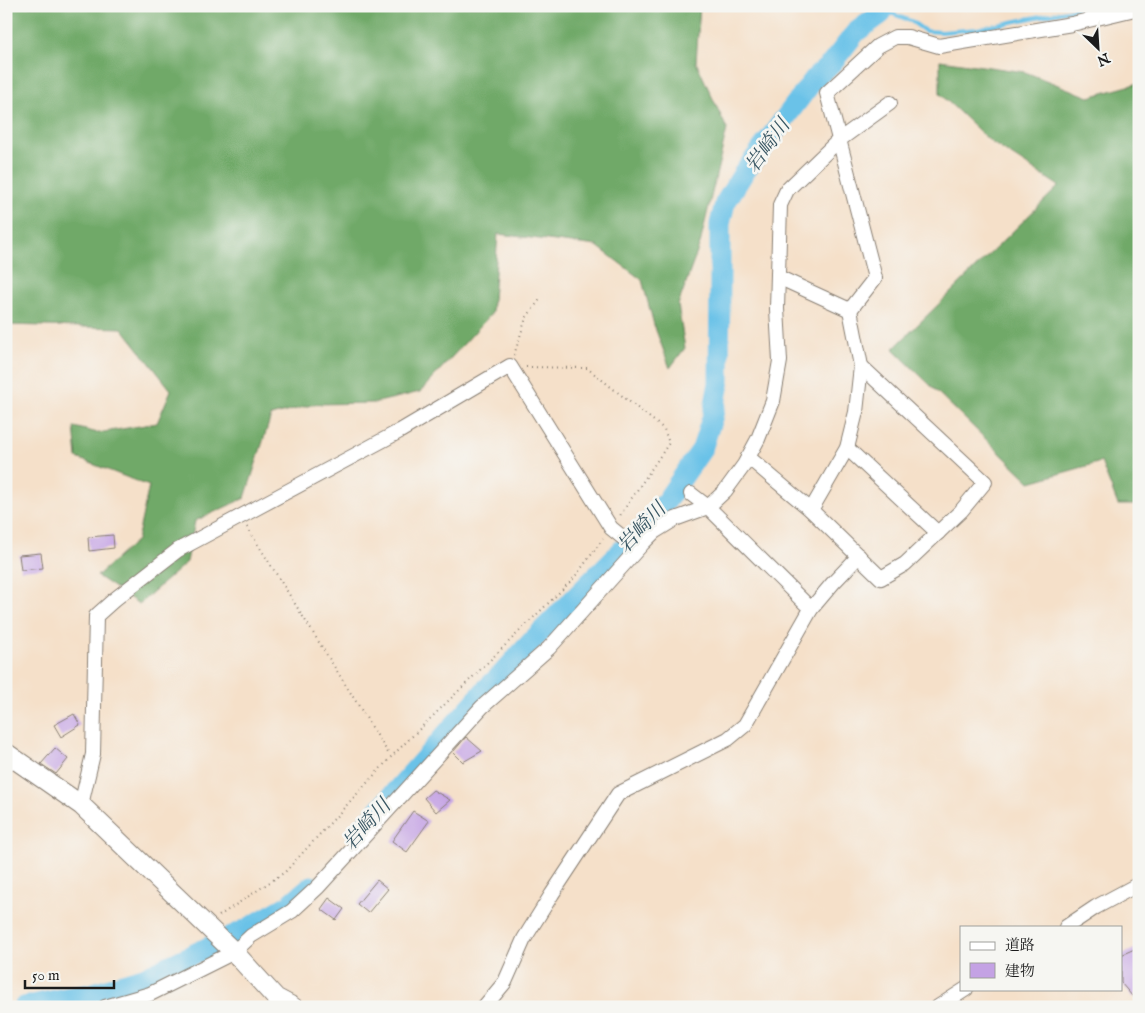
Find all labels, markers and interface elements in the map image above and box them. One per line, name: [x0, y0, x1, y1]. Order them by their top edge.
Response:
north arrow: [1072, 22, 1122, 72]
text: N: [1094, 48, 1113, 70]
water label: 岩崎川: [740, 113, 797, 177]
water label: 岩崎川: [612, 496, 673, 558]
water label: 岩崎川: [338, 793, 398, 856]
legend: [960, 926, 1122, 990]
text: 道路: [1005, 936, 1035, 955]
scale bar: [25, 958, 114, 990]
text: 建物: [1005, 962, 1035, 981]
text: 50 m: [32, 966, 60, 985]

